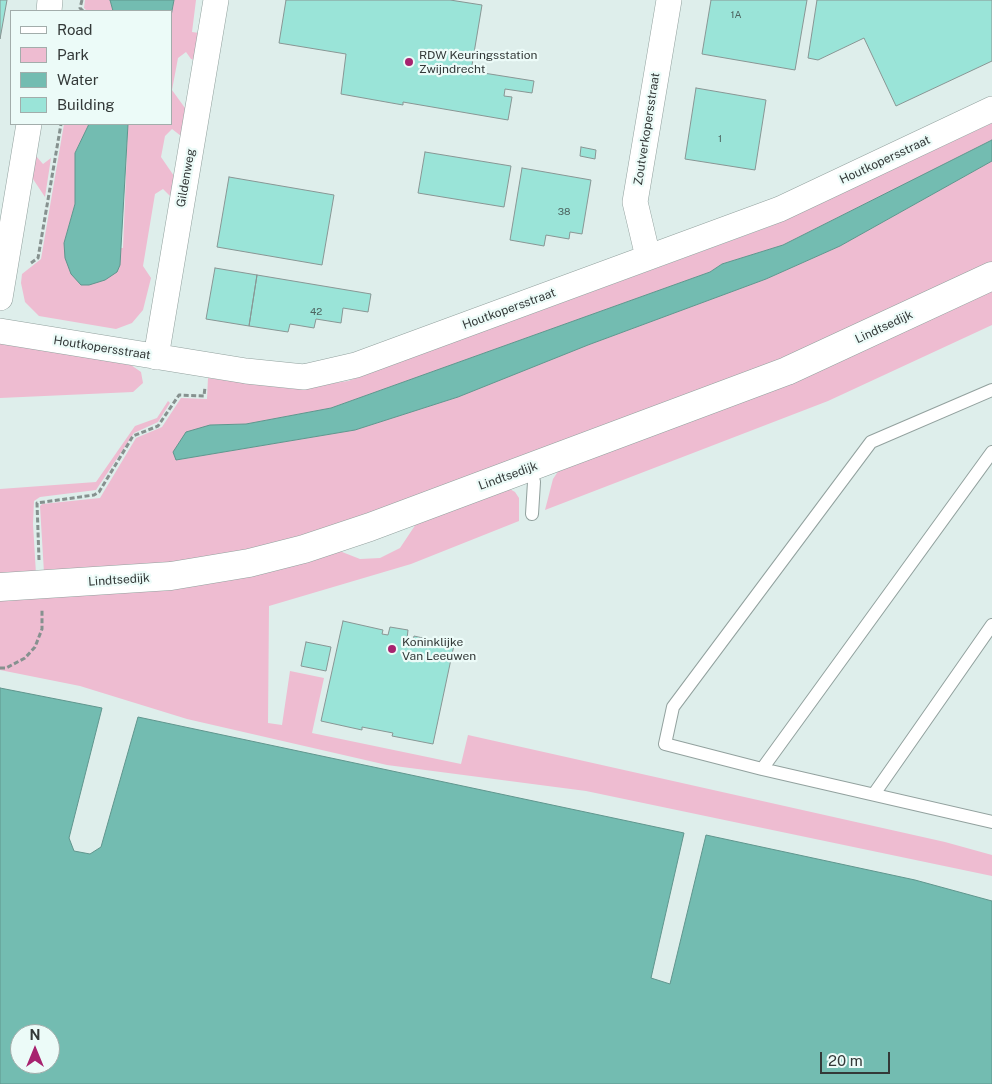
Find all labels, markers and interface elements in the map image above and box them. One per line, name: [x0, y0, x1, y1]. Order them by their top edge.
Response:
house number: 1A: [730, 9, 742, 21]
legend: [10, 10, 172, 125]
text: Road: [57, 21, 93, 38]
text: Park: [57, 46, 89, 63]
place label: RDW Keuringsstation Zwijndrecht: [419, 48, 537, 76]
marker: RDW Keuringsstation Zwijndrecht: [403, 56, 415, 68]
text: Water: [57, 71, 99, 88]
street label: Zoutverkopersstraat: [631, 72, 663, 186]
text: Building: [57, 96, 115, 113]
house number: 1: [718, 133, 722, 145]
street label: Houtkopersstraat: [837, 133, 933, 187]
street label: Gildenweg: [174, 148, 198, 208]
house number: 38: [558, 206, 570, 218]
street label: Houtkopersstraat: [460, 285, 558, 333]
house number: 42: [310, 306, 322, 318]
street label: Lindtsedijk: [853, 307, 915, 347]
street label: Houtkopersstraat: [52, 333, 152, 363]
street label: Lindtsedijk: [477, 459, 539, 493]
street label: Lindtsedijk: [88, 571, 150, 589]
place label: Koninklijke Van Leeuwen: [402, 635, 476, 663]
marker: Koninklijke Van Leeuwen: [386, 643, 398, 655]
north arrow: [10, 1024, 60, 1074]
text: N: [30, 1027, 40, 1043]
scale bar: [822, 1042, 892, 1074]
text: 20 m: [828, 1052, 863, 1069]

